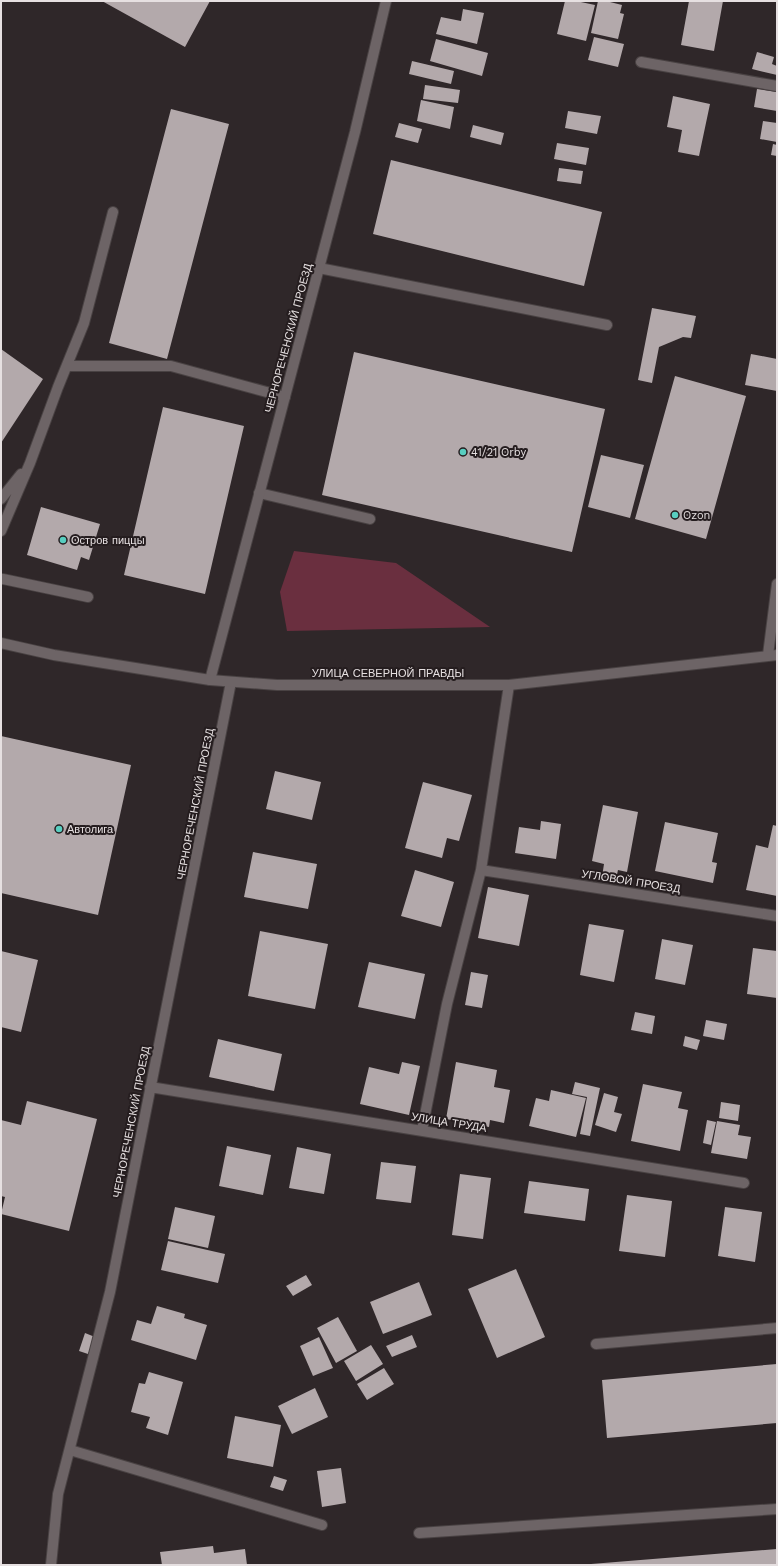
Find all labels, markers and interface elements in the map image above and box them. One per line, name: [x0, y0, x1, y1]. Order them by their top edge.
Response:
street label: ЧЕРНОРЕЧЕНСКИЙ ПРОЕЗД: [262, 261, 315, 414]
place label: 41/21 Orby: [471, 446, 526, 459]
marker: 41/21 Orby: [458, 447, 468, 457]
place label: Ozon: [683, 509, 710, 522]
marker: Ozon: [670, 510, 680, 520]
place label: Остров пиццы: [71, 534, 145, 547]
marker: Остров пиццы: [58, 535, 68, 545]
street label: УЛИЦА СЕВЕРНОЙ ПРАВДЫ: [312, 667, 464, 680]
street label: ЧЕРНОРЕЧЕНСКИЙ ПРОЕЗД: [174, 727, 217, 881]
place label: Автолига: [67, 823, 114, 836]
marker: Автолига: [54, 824, 64, 834]
street label: УГЛОВОЙ ПРОЕЗД: [580, 867, 682, 896]
street label: ЧЕРНОРЕЧЕНСКИЙ ПРОЕЗД: [110, 1045, 153, 1199]
street label: УЛИЦА ТРУДА: [410, 1110, 488, 1135]

